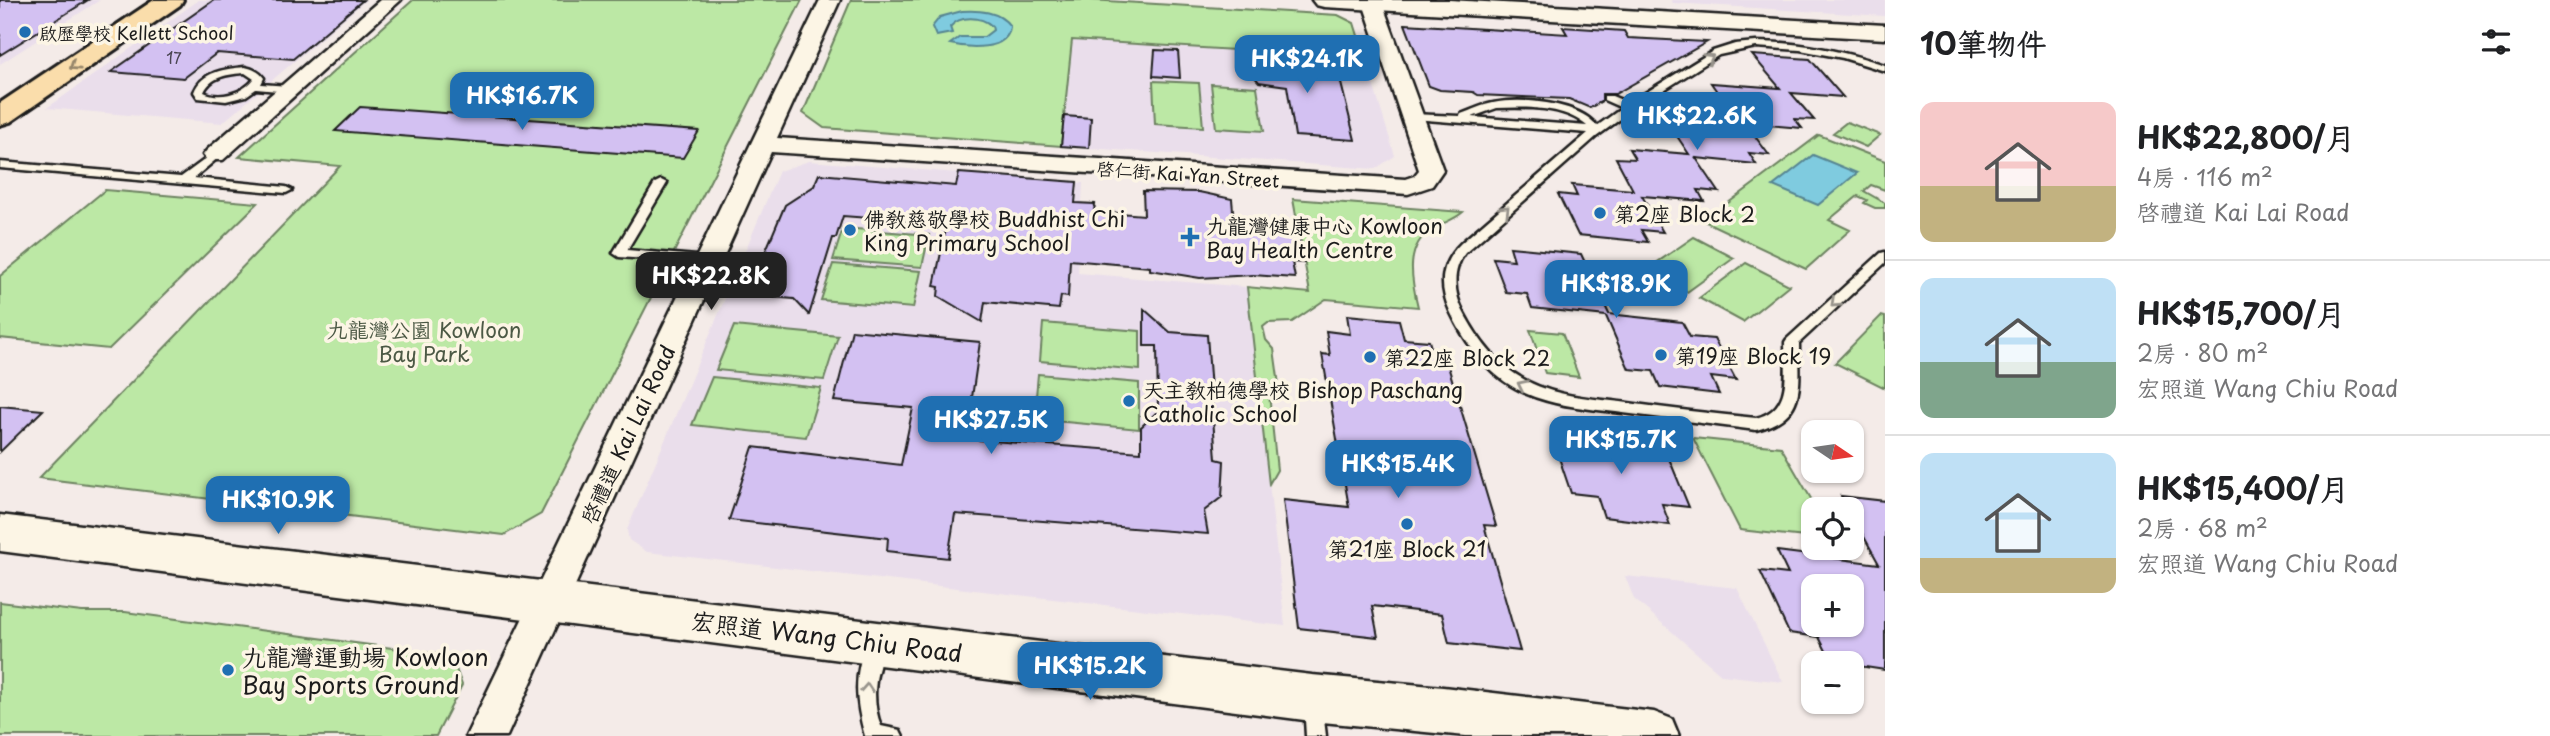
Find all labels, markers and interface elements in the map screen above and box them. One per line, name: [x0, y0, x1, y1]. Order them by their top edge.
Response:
place label: 啟歷學校 Kellett School: [39, 19, 234, 46]
text: 10筆物件: [1920, 20, 2047, 65]
icon: filters: [2477, 23, 2515, 61]
marker: 啟歷學校 Kellett School: [17, 24, 33, 40]
pin: HK$24.1K: [1235, 36, 1379, 95]
text: HK$24.1K: [1251, 40, 1363, 75]
house number: 17: [166, 45, 182, 69]
one-way arrow: [1701, 53, 1714, 66]
one-way arrow: [68, 58, 81, 71]
pin: HK$16.7K: [450, 72, 594, 132]
text: HK$16.7K: [466, 77, 578, 112]
pin: HK$22.6K: [1625, 92, 1769, 152]
text: HK$22.6K: [1637, 97, 1757, 132]
text: HK$22,800/月: [2137, 114, 2355, 159]
icon: home: [1976, 130, 2060, 214]
street label: 啓仁街 Kai Yan Street: [1096, 154, 1280, 194]
text: 4房 · 116 m²: [2137, 159, 2273, 194]
text: 啓禮道 Kai Lai Road: [2137, 194, 2350, 229]
place label: 第2座 Block 2: [1614, 197, 1755, 229]
place label: 佛教慈敬學校 Buddhist Chi King Primary School: [864, 202, 1125, 258]
marker: 第2座 Block 2: [1592, 205, 1608, 221]
one-way arrow: [1497, 206, 1510, 219]
place label: 九龍灣健康中心 Kowloon Bay Health Centre: [1206, 209, 1443, 265]
marker: 佛教慈敬學校 Buddhist Chi King Primary School: [842, 222, 858, 238]
marker: 九龍灣健康中心 Kowloon Bay Health Centre: [1180, 227, 1200, 247]
pin: HK$22.8K: [639, 252, 783, 312]
text: HK$22.8K: [652, 257, 770, 292]
pin: HK$18.9K: [1544, 260, 1688, 320]
text: HK$18.9K: [1561, 265, 1671, 300]
text: HK$15,700/月: [2137, 290, 2346, 335]
one-way arrow: [1830, 294, 1843, 307]
icon: home: [1976, 306, 2060, 390]
park label: 九龍灣公園 Kowloon Bay Park: [327, 313, 521, 369]
text: 2房 · 80 m²: [2137, 335, 2268, 370]
street label: 啓禮道 Kai Lai Road: [571, 339, 683, 529]
place label: 第19座 Block 19: [1675, 339, 1831, 371]
place label: 第22座 Block 22: [1384, 341, 1550, 373]
marker: 第19座 Block 19: [1653, 347, 1669, 363]
marker: 第22座 Block 22: [1362, 349, 1378, 365]
text: 宏照道 Wang Chiu Road: [2137, 370, 2398, 405]
place label: 天主教柏德學校 Bishop Paschang Catholic School: [1143, 373, 1463, 429]
one-way arrow: [1517, 379, 1529, 393]
marker: 天主教柏德學校 Bishop Paschang Catholic School: [1121, 393, 1137, 409]
pin: HK$27.5K: [919, 396, 1063, 456]
text: HK$27.5K: [934, 401, 1048, 436]
pin: HK$15.7K: [1549, 416, 1693, 476]
north arrow: [1801, 420, 1864, 483]
map controls: [1801, 420, 1864, 714]
text: HK$15.7K: [1565, 421, 1677, 456]
pin: HK$15.4K: [1326, 440, 1470, 500]
text: HK$15.4K: [1341, 445, 1455, 480]
text: HK$15,400/月: [2137, 465, 2349, 510]
pin: HK$10.9K: [206, 476, 350, 536]
text: HK$10.9K: [222, 481, 334, 516]
icon: home: [1976, 481, 2060, 565]
button: locate: [1801, 497, 1864, 560]
text: 2房 · 68 m²: [2137, 510, 2268, 545]
marker: 第21座 Block 21: [1399, 516, 1415, 532]
place label: 第21座 Block 21: [1328, 532, 1486, 564]
text: 宏照道 Wang Chiu Road: [2137, 545, 2398, 580]
button: +: [1801, 574, 1864, 637]
street label: 宏照道 Wang Chiu Road: [689, 602, 965, 670]
place label: 九龍灣運動場 Kowloon Bay Sports Ground: [242, 638, 489, 702]
pin: HK$15.2K: [1018, 642, 1162, 702]
text: HK$15.2K: [1034, 647, 1146, 682]
button: −: [1801, 651, 1864, 714]
marker: 九龍灣運動場 Kowloon Bay Sports Ground: [220, 662, 236, 678]
one-way arrow: [859, 682, 874, 693]

